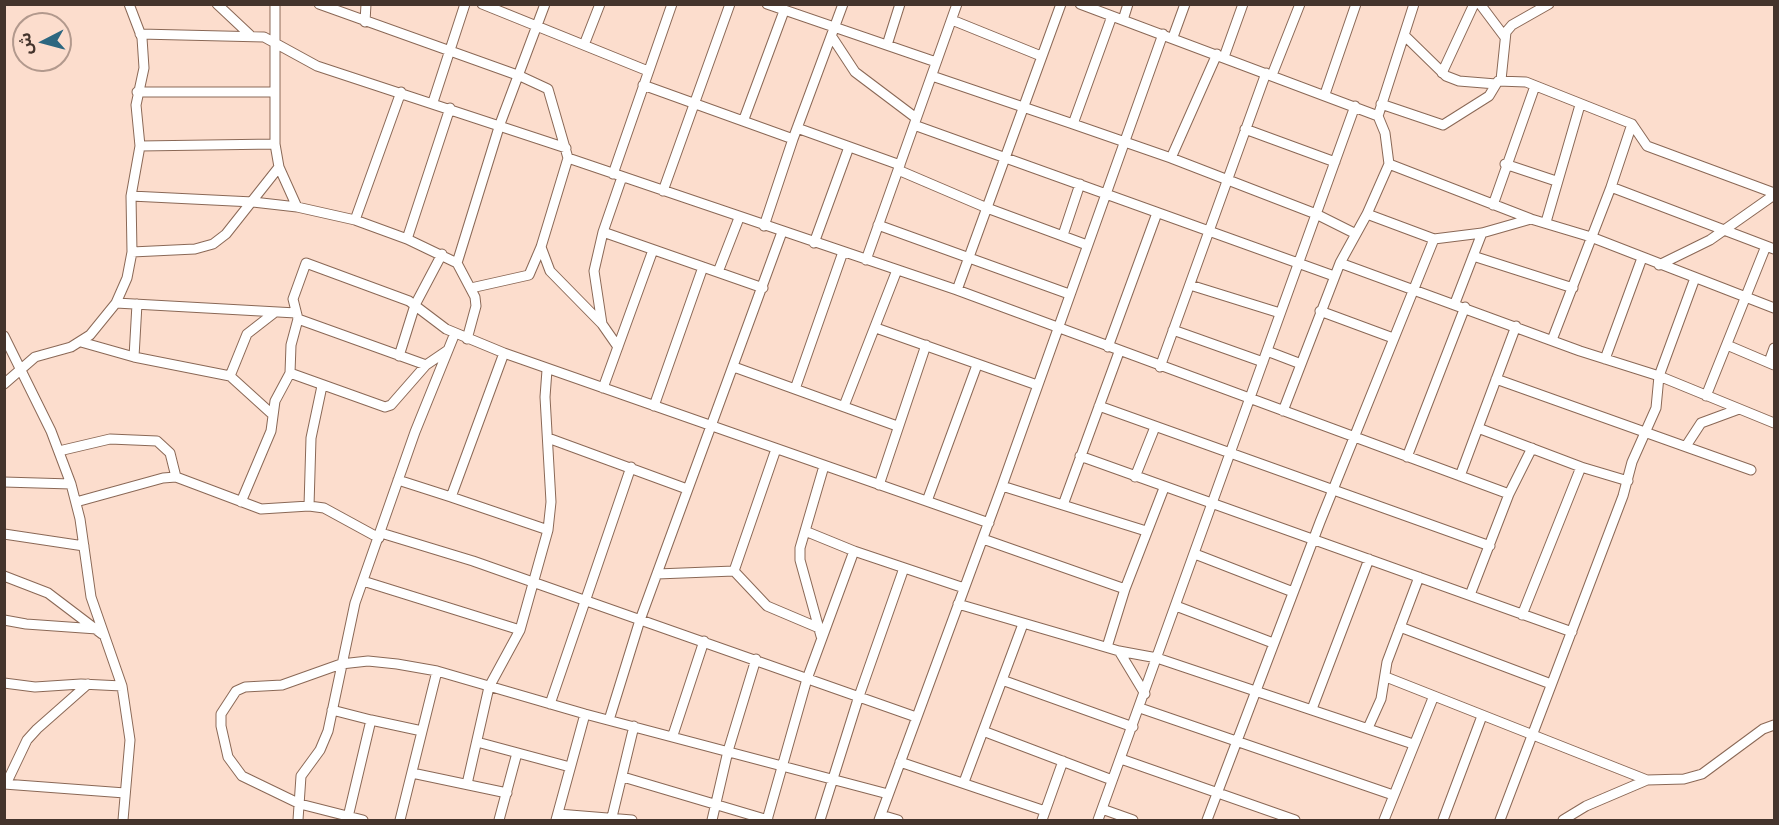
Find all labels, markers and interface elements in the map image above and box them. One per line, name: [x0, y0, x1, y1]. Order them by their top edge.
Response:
north arrow: [12, 12, 72, 72]
text: ش: [15, 32, 36, 56]

